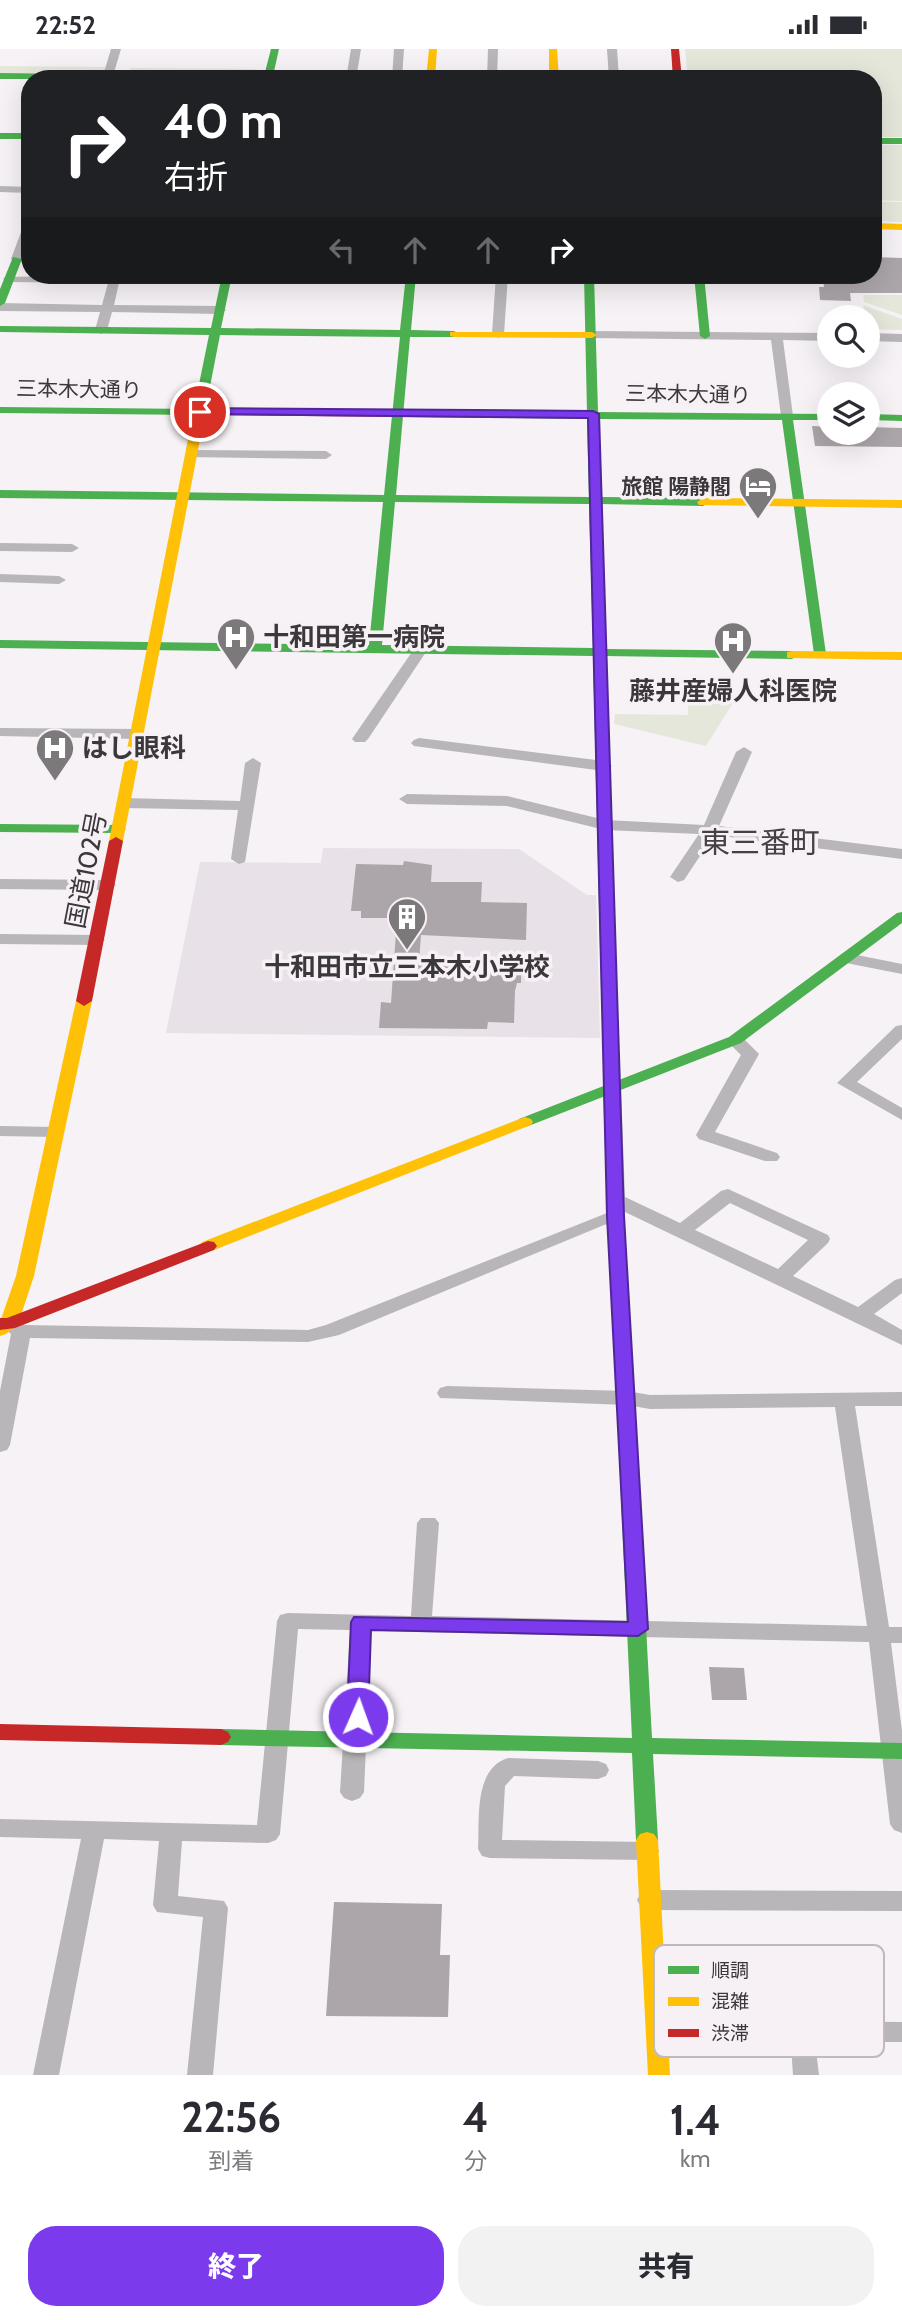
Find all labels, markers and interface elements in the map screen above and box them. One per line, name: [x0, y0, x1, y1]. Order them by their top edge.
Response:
text: 22:52: [35, 9, 96, 41]
text: 40 m: [164, 91, 283, 150]
icon: right: [49, 98, 140, 189]
text: 右折: [164, 157, 228, 196]
icon: left: [323, 231, 361, 269]
icon: ahead: [396, 231, 434, 269]
icon: ahead: [469, 231, 507, 269]
icon: right: [542, 231, 580, 269]
map controls: [817, 305, 880, 445]
button: search: [817, 305, 880, 368]
street label: 三本木大通り: [16, 375, 142, 403]
street label: 三本木大通り: [625, 380, 751, 408]
pin: [170, 382, 230, 442]
button: layers: [817, 382, 880, 445]
icon: arrive: [181, 393, 219, 431]
hotel icon: 旅館 陽静閣: [737, 465, 779, 520]
place label: 旅館 陽静閣: [621, 474, 731, 499]
hospital icon: 十和田第一病院: [215, 616, 257, 671]
hospital icon: 藤井産婦人科医院: [712, 620, 754, 675]
place label: 十和田第一病院: [263, 621, 445, 653]
place label: 藤井産婦人科医院: [629, 675, 837, 707]
hospital icon: はし眼科: [34, 727, 76, 782]
place label: はし眼科: [82, 732, 186, 764]
street label: 国道102号: [59, 809, 113, 931]
district label: 東三番町: [700, 824, 820, 861]
building icon: 十和田市立三本木小学校: [386, 896, 428, 951]
place label: 十和田市立三本木小学校: [264, 951, 550, 983]
position arrow: [321, 1680, 395, 1754]
legend: [654, 1945, 884, 2057]
text: 順調: [711, 1959, 749, 1982]
text: 混雑: [711, 1990, 749, 2013]
text: 渋滞: [711, 2022, 749, 2045]
text: 22:56: [181, 2091, 281, 2143]
text: 4: [462, 2091, 489, 2143]
text: 1.4: [670, 2094, 721, 2146]
text: km: [680, 2145, 711, 2173]
text: 到着: [208, 2147, 254, 2175]
text: 分: [464, 2147, 487, 2175]
button: 終了: [28, 2226, 444, 2306]
button: 共有: [458, 2226, 874, 2306]

